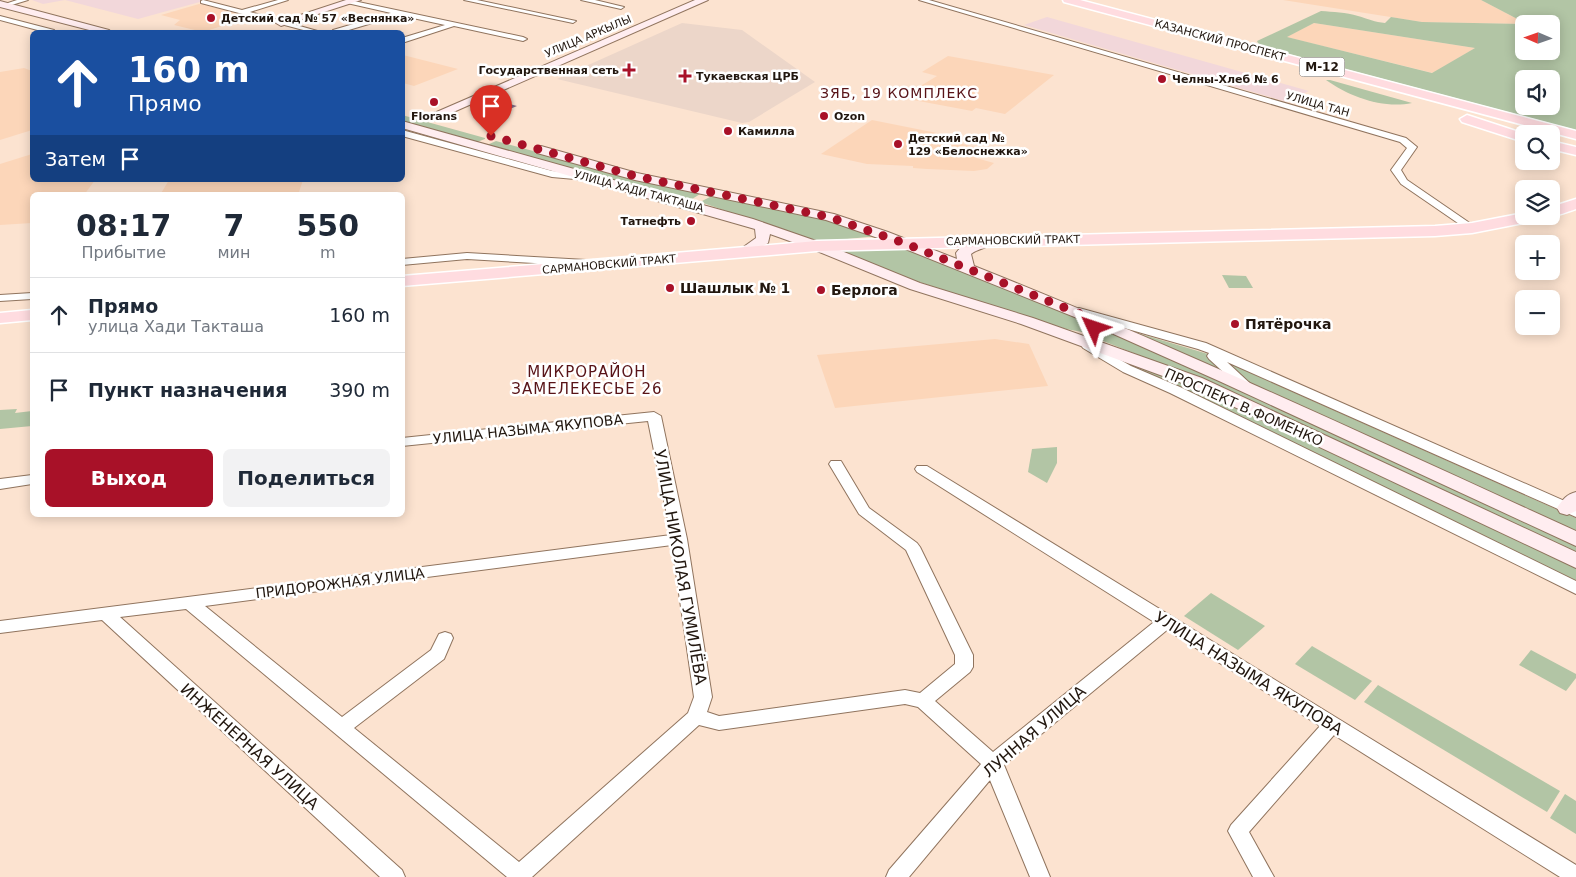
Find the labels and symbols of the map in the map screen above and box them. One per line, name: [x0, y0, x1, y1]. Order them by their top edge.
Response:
marker: Детский сад № 57 «Веснянка»: [205, 12, 217, 24]
place label: Детский сад № 57 «Веснянка»: [221, 12, 414, 25]
street label: УЛИЦА АРКЫЛЫ: [543, 12, 633, 60]
north arrow: [1515, 15, 1560, 60]
street label: КАЗАНСКИЙ ПРОСПЕКТ: [1153, 17, 1287, 64]
road number: М-12: [1300, 58, 1344, 76]
place label: Государственная сеть: [478, 64, 619, 77]
marker: Государственная сеть: [623, 64, 635, 76]
marker: Тукаевская ЦРБ: [678, 69, 692, 83]
place label: Тукаевская ЦРБ: [696, 70, 799, 83]
marker: Челны-Хлеб № 6: [1156, 73, 1168, 85]
place label: Челны-Хлеб № 6: [1172, 73, 1279, 86]
pin: [470, 85, 512, 136]
district label: ЗЯБ, 19 КОМПЛЕКС: [820, 85, 978, 101]
street label: УЛИЦА ТАН: [1285, 89, 1351, 120]
marker: Florans: [428, 96, 440, 108]
place label: Florans: [411, 110, 457, 123]
marker: Ozon: [818, 110, 830, 122]
place label: Ozon: [834, 110, 865, 123]
marker: Камилла: [722, 125, 734, 137]
place label: Камилла: [738, 125, 795, 138]
place label: Детский сад № 129 «Белоснежка»: [908, 132, 1028, 158]
marker: Детский сад № 129 «Белоснежка»: [892, 138, 904, 150]
street label: УЛИЦА ХАДИ ТАКТАША: [573, 168, 706, 215]
place label: Татнефть: [620, 215, 681, 228]
marker: Татнефть: [685, 215, 697, 227]
street label: САРМАНОВСКИЙ ТРАКТ: [946, 233, 1080, 248]
street label: САРМАНОВСКИЙ ТРАКТ: [542, 252, 677, 277]
place label: Шашлык № 1: [680, 280, 790, 296]
marker: Шашлык № 1: [664, 282, 676, 294]
place label: Берлога: [831, 282, 898, 298]
marker: Берлога: [815, 284, 827, 296]
position arrow: [1067, 301, 1119, 353]
place label: Пятёрочка: [1245, 316, 1332, 332]
marker: Пятёрочка: [1229, 318, 1241, 330]
district label: МИКРОРАЙОН ЗАМЕЛЕКЕСЬЕ 26: [511, 362, 663, 398]
street label: ПРОСПЕКТ В.ФОМЕНКО: [1162, 365, 1326, 449]
street label: УЛИЦА НАЗЫМА ЯКУПОВА: [432, 411, 624, 447]
street label: УЛИЦА НИКОЛАЯ ГУМИЛЁВА: [650, 448, 711, 686]
street label: ПРИДОРОЖНАЯ УЛИЦА: [255, 565, 426, 601]
street label: УЛИЦА НАЗЫМА ЯКУПОВА: [1151, 608, 1346, 739]
street label: ИНЖЕНЕРНАЯ УЛИЦА: [177, 679, 323, 813]
street label: ЛУННАЯ УЛИЦА: [979, 681, 1090, 781]

